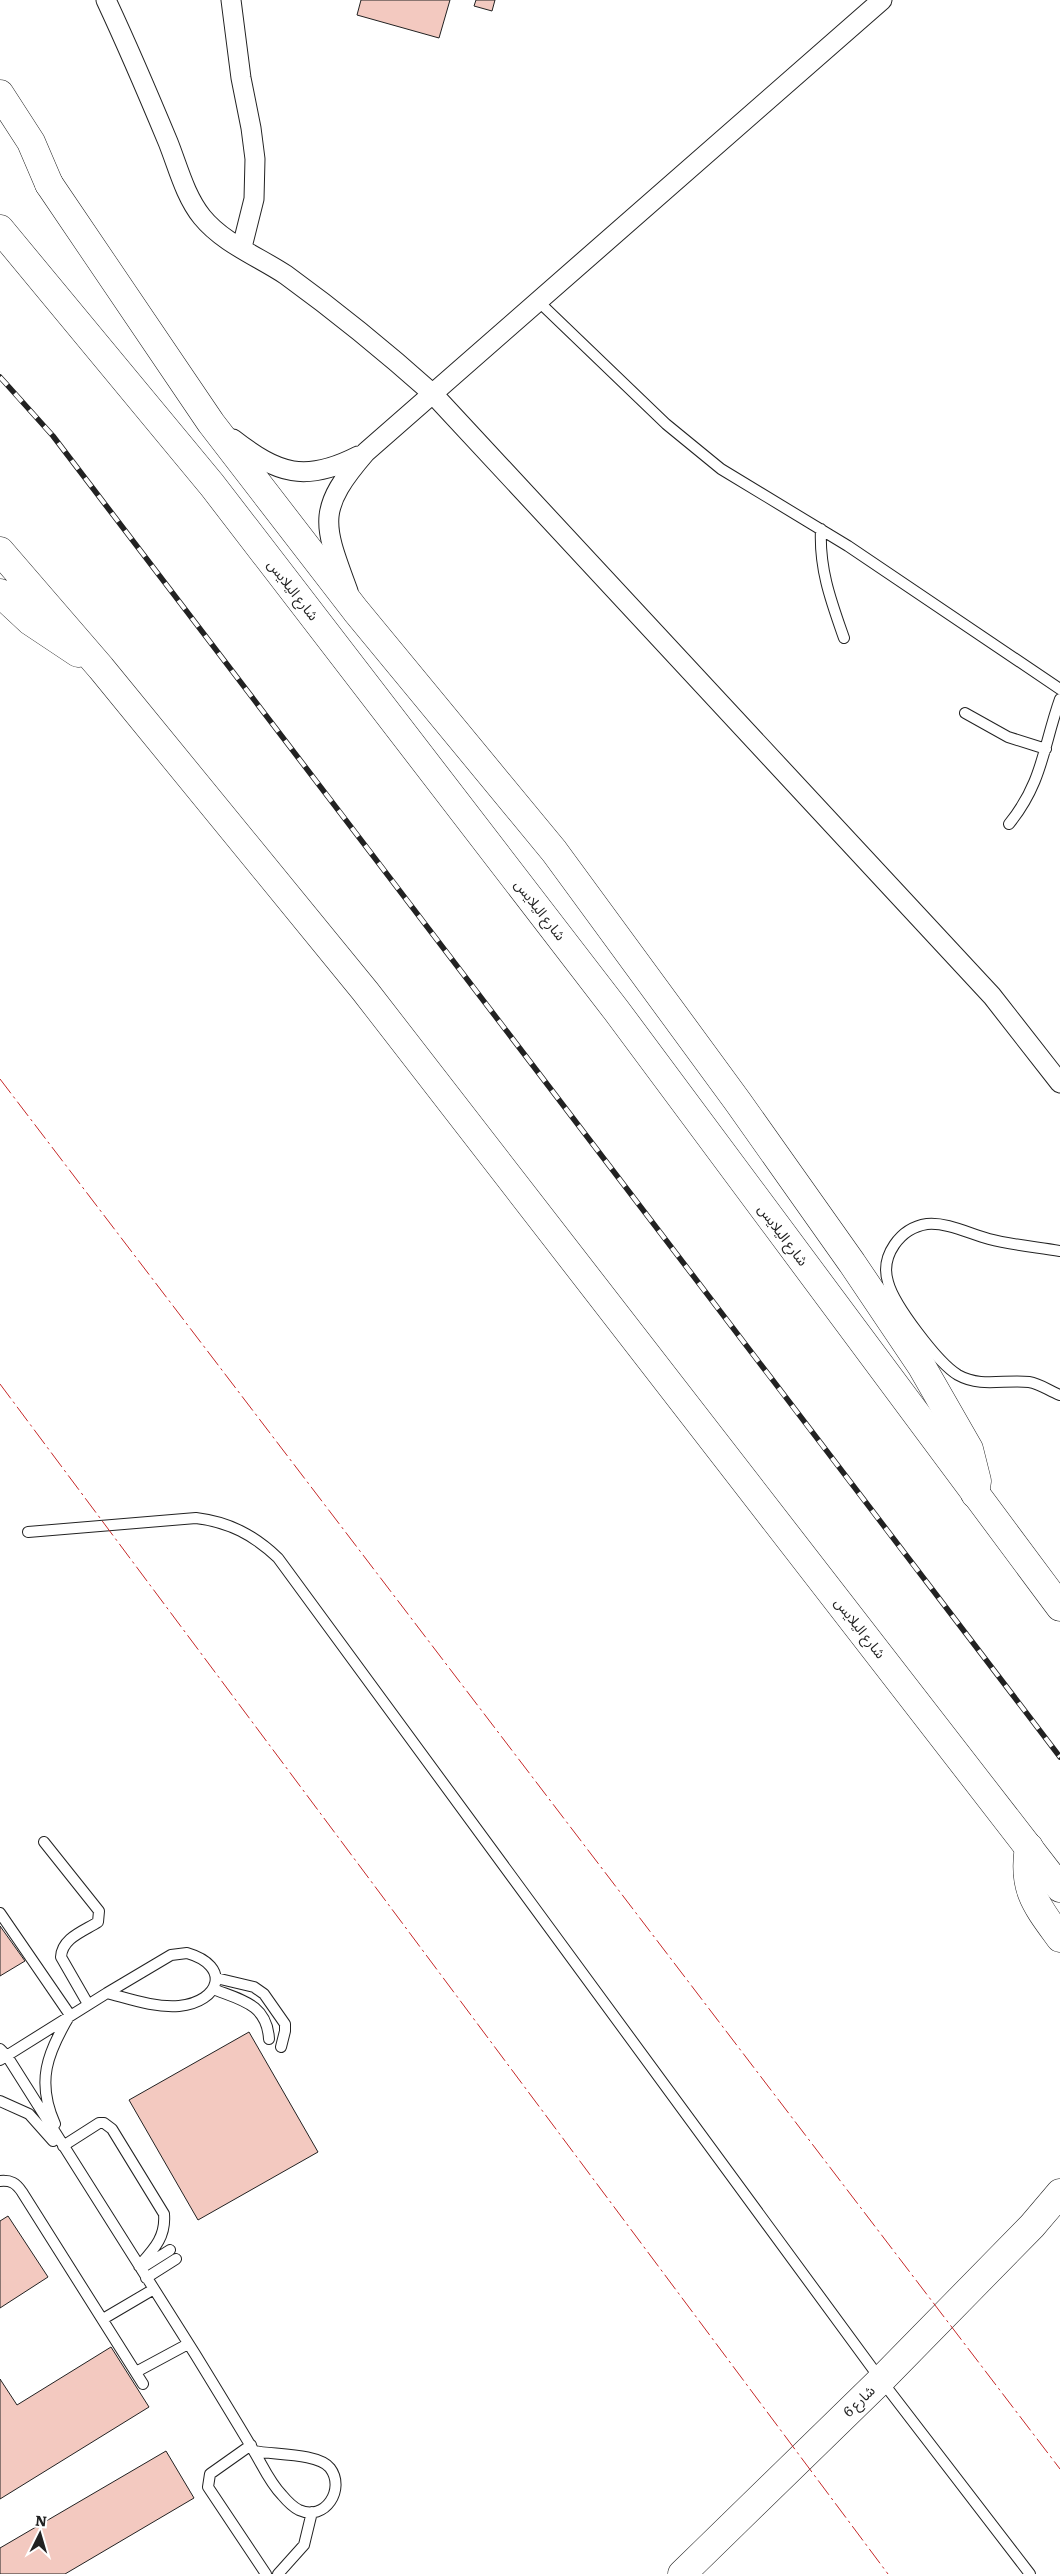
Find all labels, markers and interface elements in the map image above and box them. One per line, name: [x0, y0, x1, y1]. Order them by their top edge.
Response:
street label: شارع اليلايس: [262, 555, 324, 625]
street label: شارع اليلايس: [509, 875, 571, 945]
street label: شارع اليلايس: [752, 1199, 814, 1271]
street label: شارع اليلايس: [829, 1593, 891, 1663]
street label: شارع 6: [838, 2380, 880, 2422]
north arrow: [15, 2509, 65, 2559]
text: N: [34, 2510, 48, 2531]

